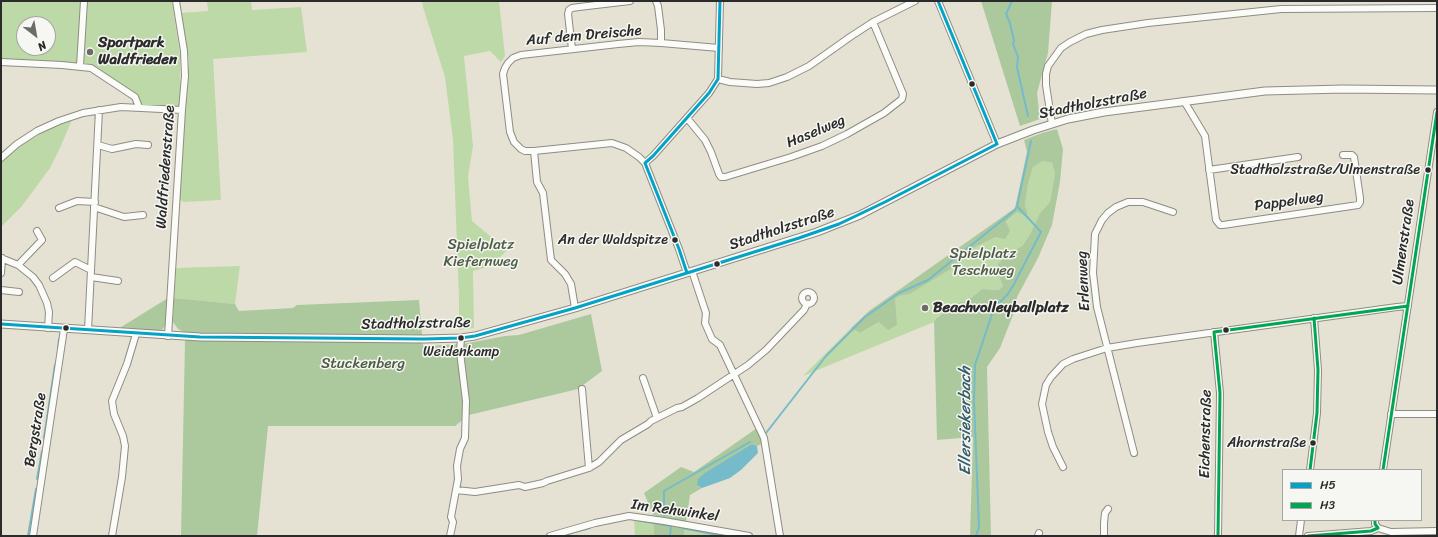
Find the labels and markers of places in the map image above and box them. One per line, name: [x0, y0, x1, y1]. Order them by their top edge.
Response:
place label: Sportpark Waldfrieden: [98, 34, 177, 69]
marker: Sportpark Waldfrieden: [85, 47, 95, 57]
unlabelled marker: [967, 79, 977, 89]
place label: Stadtholzstraße/Ulmenstraße: [1230, 162, 1420, 178]
marker: Stadtholzstraße/Ulmenstraße: [1423, 165, 1433, 175]
place label: An der Waldspitze: [558, 232, 668, 248]
marker: An der Waldspitze: [670, 235, 680, 245]
unlabelled marker: [712, 259, 722, 269]
place label: Beachvolleyballplatz: [933, 299, 1069, 317]
marker: Beachvolleyballplatz: [920, 303, 930, 313]
unlabelled marker: [61, 323, 71, 333]
unlabelled marker: [1221, 325, 1231, 335]
marker: Weidenkamp: [456, 333, 466, 343]
place label: Weidenkamp: [423, 344, 499, 360]
place label: Ahornstraße: [1227, 435, 1306, 451]
marker: Ahornstraße: [1308, 438, 1318, 448]

